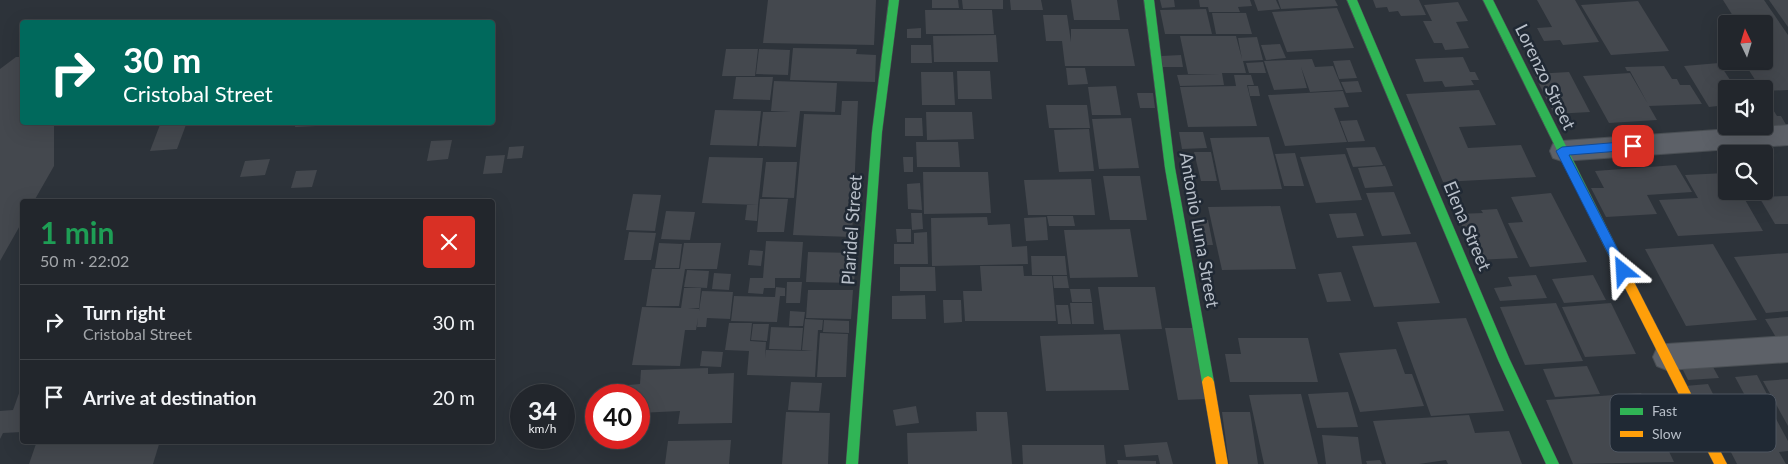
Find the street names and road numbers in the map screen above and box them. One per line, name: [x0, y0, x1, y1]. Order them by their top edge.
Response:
street label: Lorenzo Street: [1511, 20, 1581, 133]
street label: Antonio Luna Street: [1175, 150, 1225, 310]
street label: Plaridel Street: [836, 173, 866, 286]
street label: Elena Street: [1439, 178, 1497, 274]

